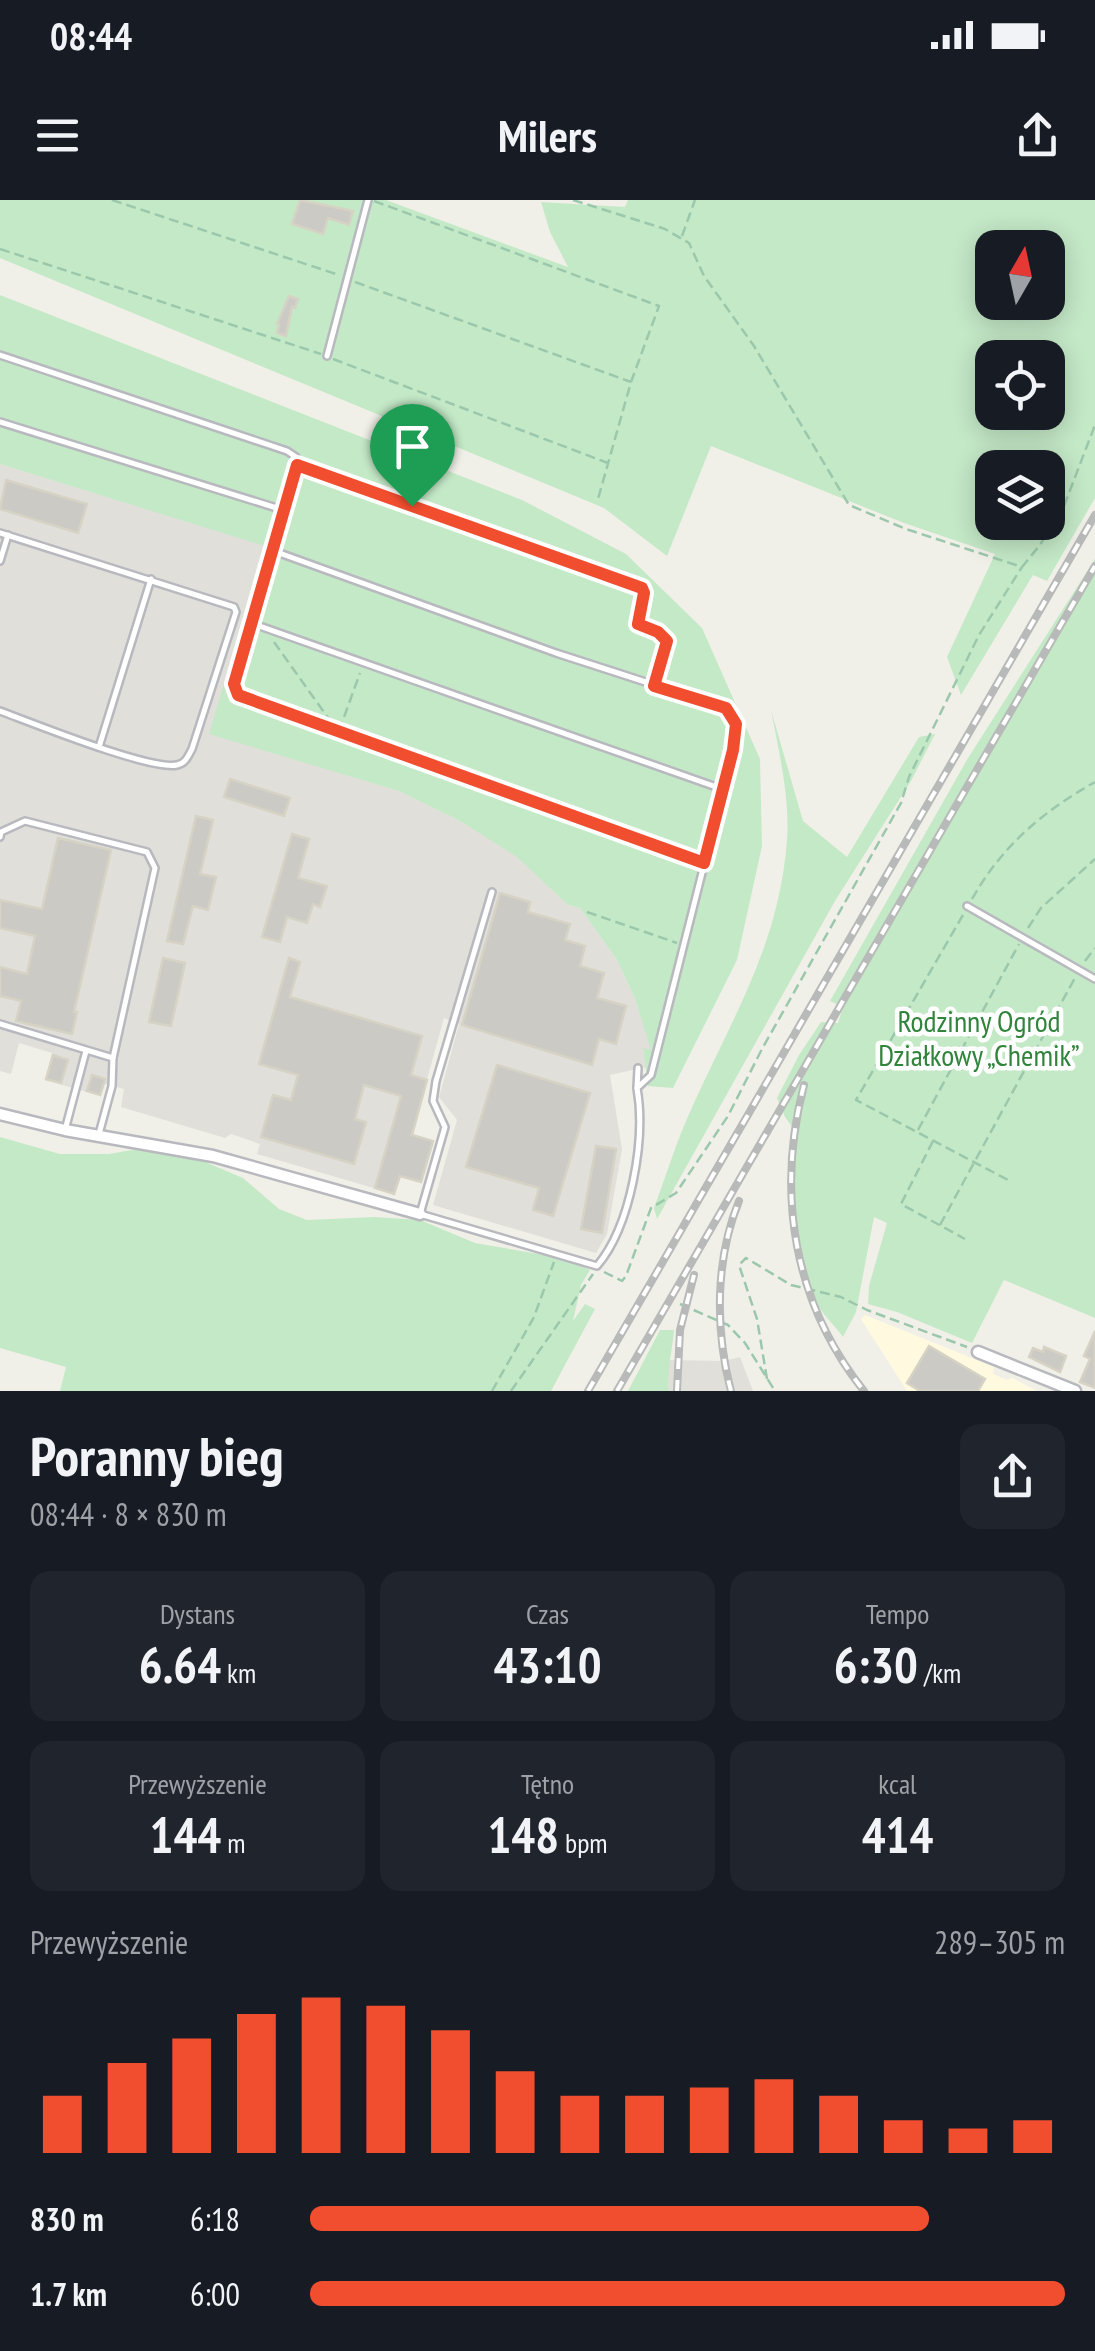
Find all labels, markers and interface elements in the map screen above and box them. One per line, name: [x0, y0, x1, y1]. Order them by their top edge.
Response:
text: 08:44: [50, 11, 132, 60]
text: Milers: [498, 106, 597, 164]
icon: menu: [30, 108, 85, 163]
icon: share: [1010, 108, 1065, 163]
north arrow: [975, 230, 1065, 320]
map controls: [975, 230, 1065, 540]
button: locate: [975, 340, 1065, 430]
pin: [370, 404, 455, 507]
icon: arrive: [385, 419, 440, 474]
button: layers: [975, 450, 1065, 540]
park label: Rodzinny Ogród Działkowy „Chemik”: [878, 1001, 1080, 1074]
text: Poranny bieg: [30, 1420, 284, 1491]
button: share: [960, 1424, 1065, 1529]
text: 08:44 · 8 × 830 m: [30, 1493, 227, 1535]
text: Dystans: [160, 1595, 235, 1632]
text: Czas: [526, 1595, 569, 1632]
text: Tempo: [866, 1595, 929, 1632]
text: 6.64: [139, 1632, 221, 1697]
text: 43:10: [493, 1632, 602, 1697]
text: 6:30: [834, 1632, 918, 1697]
text: km: [221, 1654, 256, 1691]
text: /km: [918, 1654, 961, 1691]
text: Przewyższenie: [128, 1765, 267, 1802]
text: Tętno: [521, 1765, 574, 1802]
text: kcal: [878, 1765, 917, 1802]
text: 144: [150, 1802, 221, 1867]
text: 148: [487, 1802, 559, 1867]
text: 414: [862, 1802, 933, 1867]
text: m: [221, 1824, 245, 1861]
text: bpm: [559, 1824, 608, 1861]
text: Przewyższenie: [30, 1921, 188, 1963]
text: 289–305 m: [934, 1921, 1065, 1963]
text: 830 m: [30, 2198, 104, 2240]
text: 6:18: [190, 2198, 240, 2240]
text: 1.7 km: [30, 2273, 107, 2315]
text: 6:00: [190, 2273, 240, 2315]

